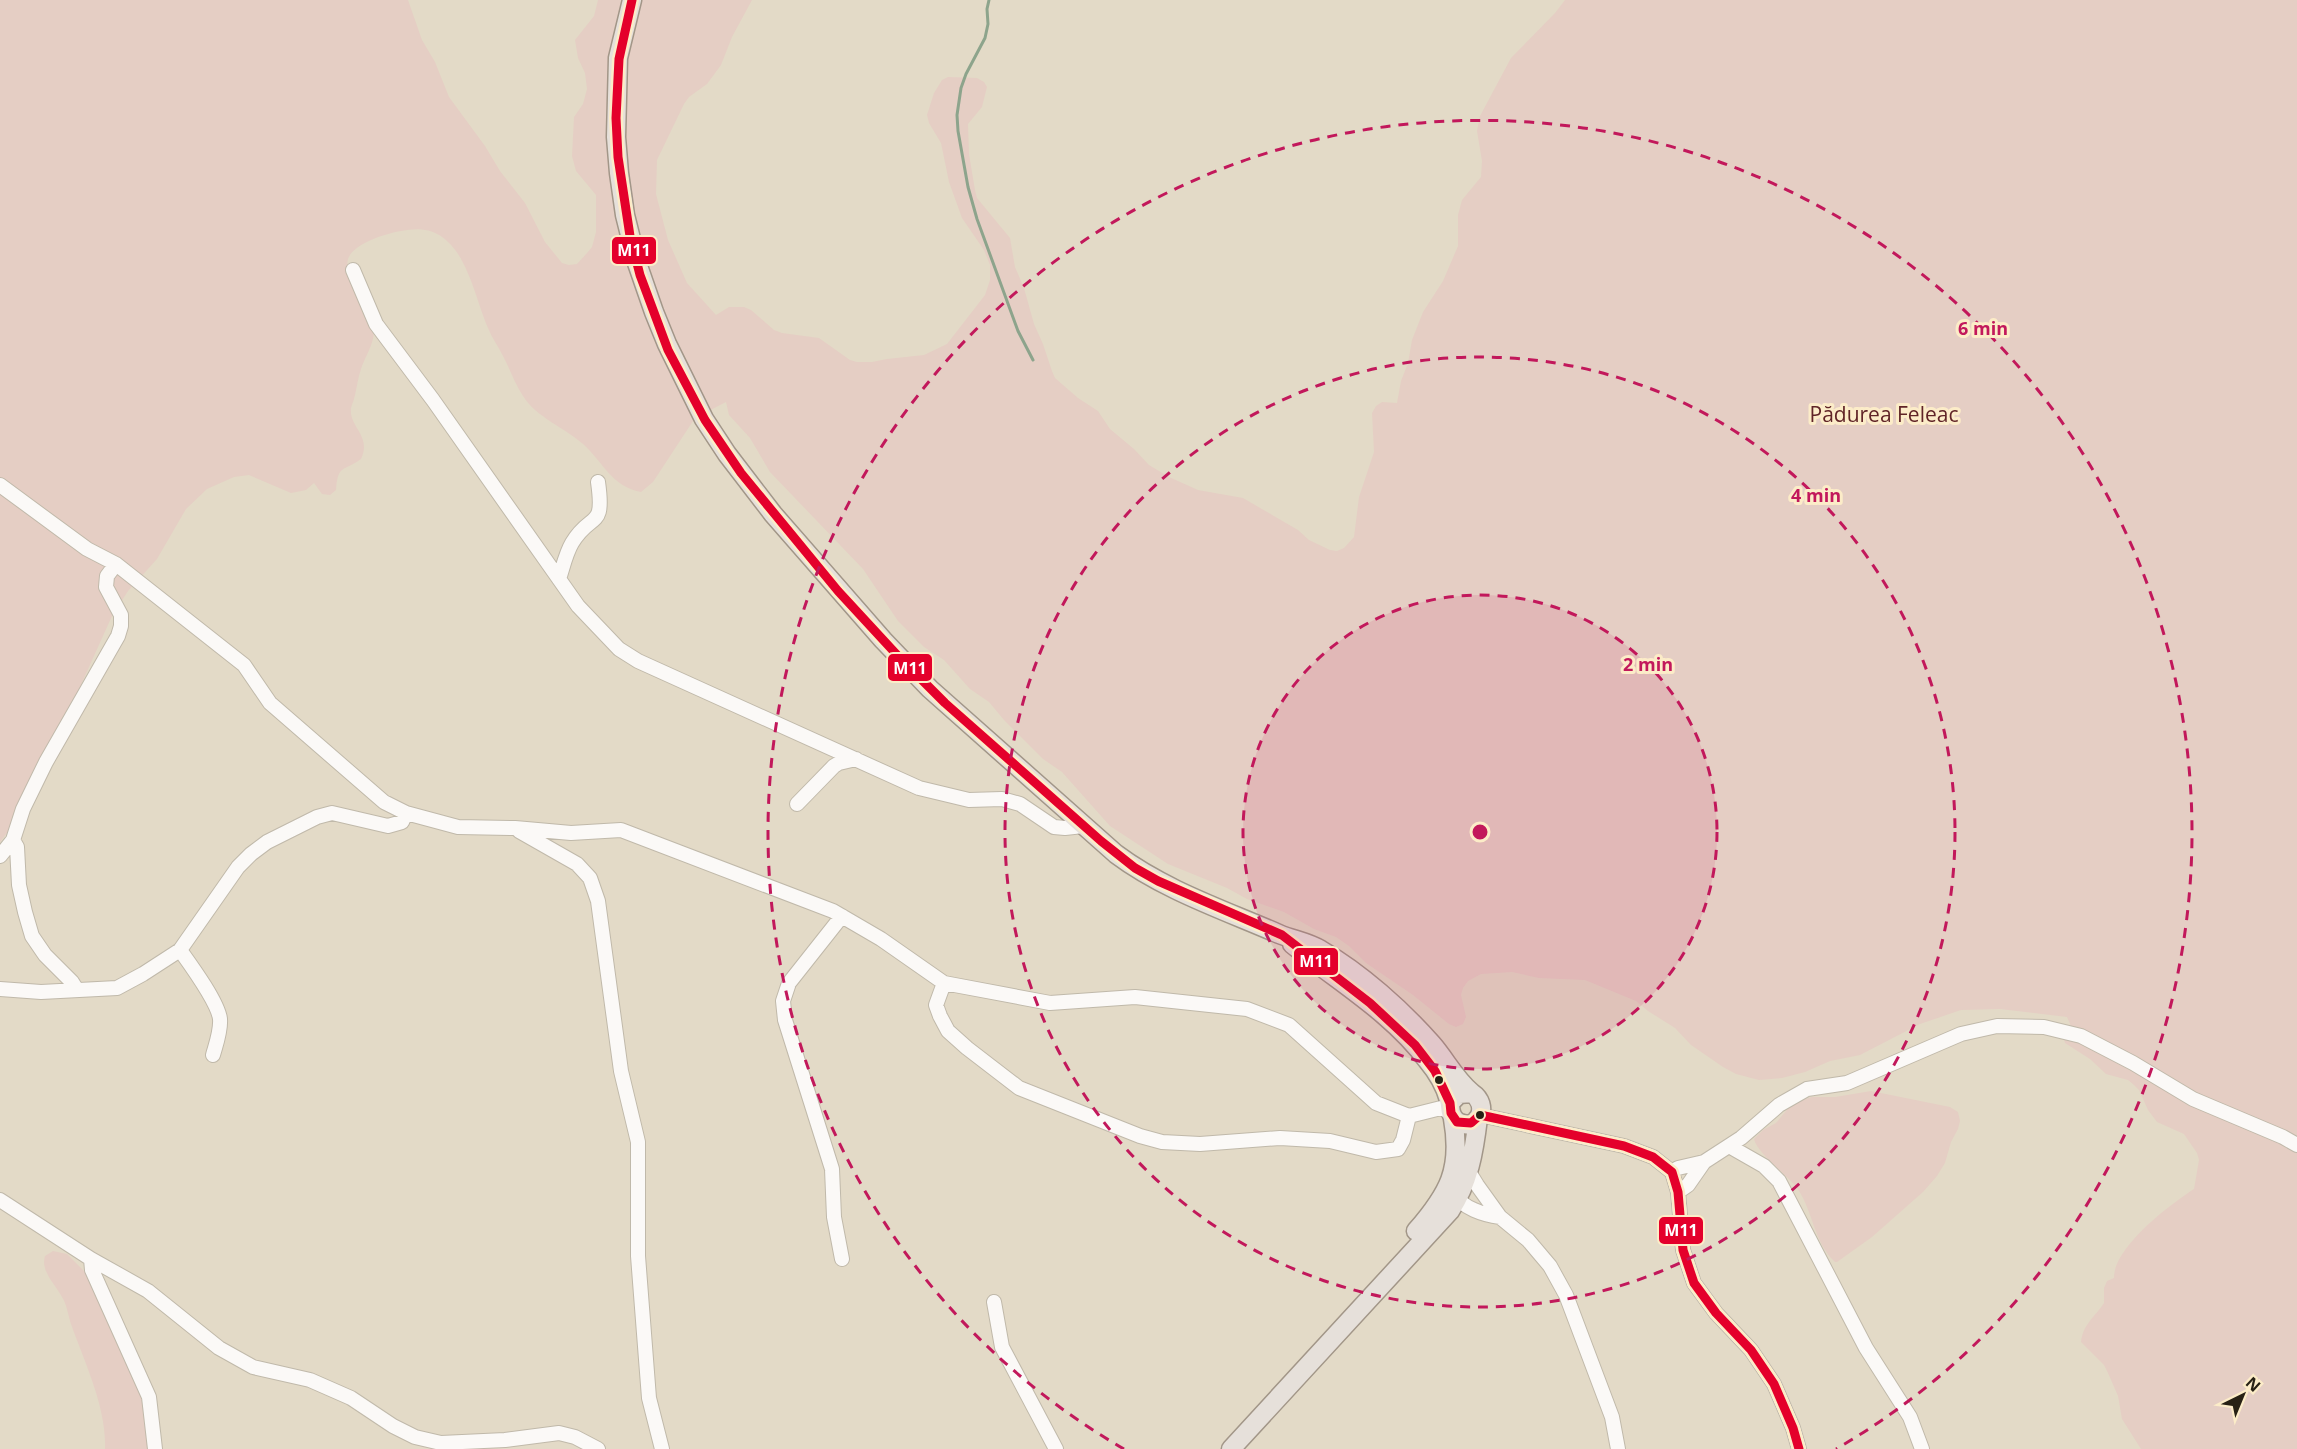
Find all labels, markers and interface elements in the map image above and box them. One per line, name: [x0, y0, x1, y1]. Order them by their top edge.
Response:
line badge: M11: [611, 236, 657, 265]
text: M11: [617, 239, 651, 261]
text: 6 min: [1958, 316, 2008, 340]
park label: Pădurea Feleac: [1810, 400, 1958, 428]
text: 4 min: [1791, 483, 1841, 507]
text: 2 min: [1623, 652, 1673, 676]
line badge: M11: [887, 653, 933, 682]
text: M11: [893, 657, 927, 679]
centre of rings: [1470, 822, 1490, 842]
line badge: M11: [1293, 947, 1339, 976]
text: M11: [1299, 950, 1333, 972]
unlabelled marker: [1433, 1074, 1445, 1086]
unlabelled marker: [1474, 1109, 1486, 1121]
line badge: M11: [1658, 1216, 1704, 1245]
text: M11: [1664, 1219, 1698, 1241]
north arrow: [2213, 1365, 2273, 1425]
text: N: [2241, 1372, 2265, 1397]

